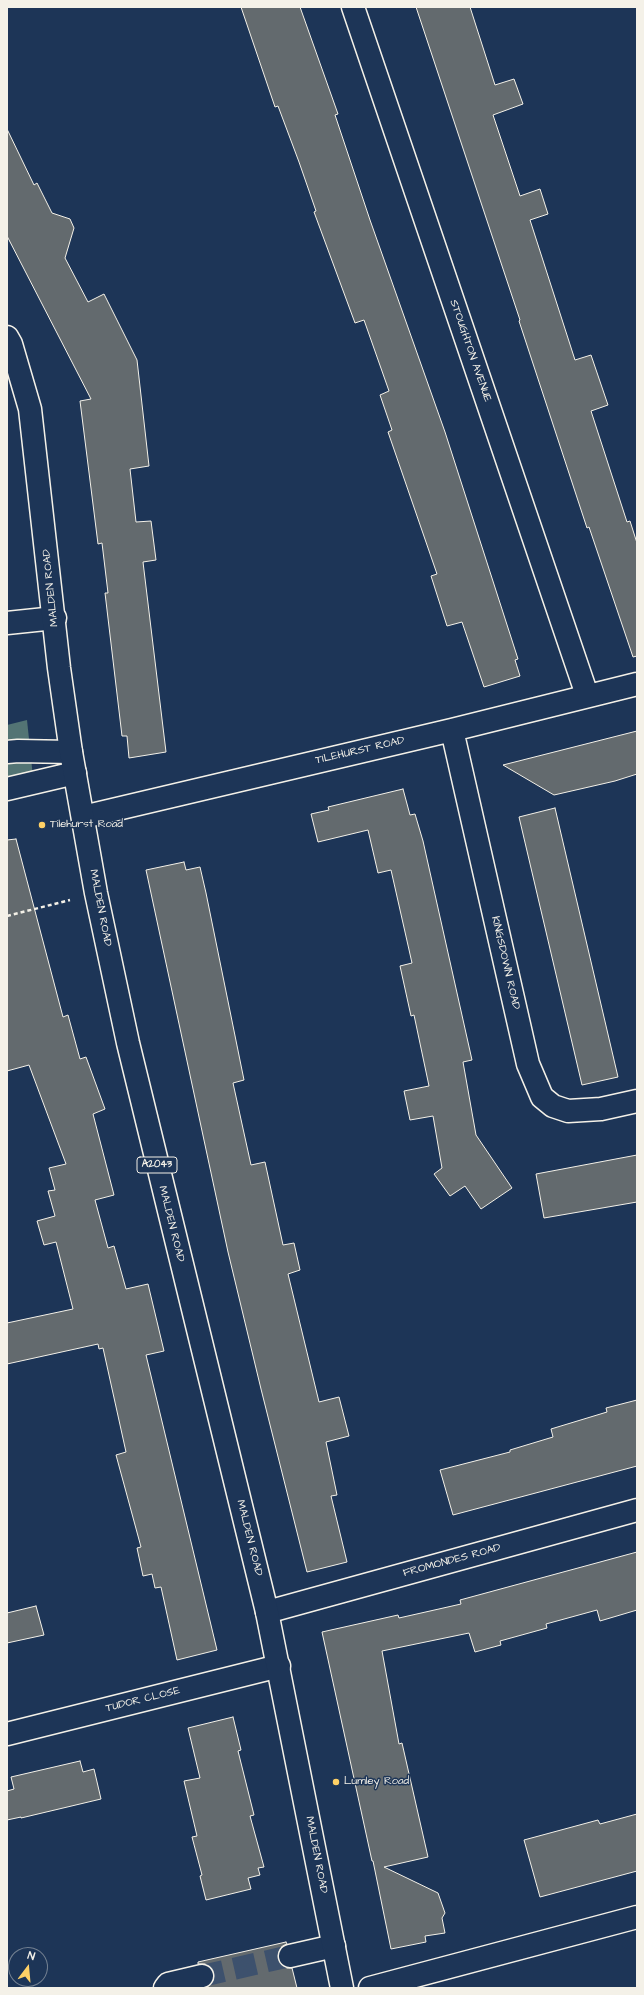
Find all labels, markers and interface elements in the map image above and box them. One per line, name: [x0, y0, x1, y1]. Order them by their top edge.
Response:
street label: STOUGHTON AVENUE: [446, 298, 494, 404]
street label: MALDEN ROAD: [40, 548, 62, 628]
street label: TILEHURST ROAD: [314, 734, 406, 768]
place label: Tilehurst Road: [50, 818, 123, 832]
marker: Tilehurst Road: [37, 820, 47, 830]
street label: MALDEN ROAD: [86, 868, 114, 948]
street label: KINGSDOWN ROAD: [488, 915, 522, 1011]
road number: A2043: [137, 1157, 177, 1173]
street label: MALDEN ROAD: [155, 1185, 187, 1263]
street label: MALDEN ROAD: [233, 1499, 265, 1577]
street label: FROMONDES ROAD: [402, 1542, 502, 1580]
street label: TUDOR CLOSE: [104, 1684, 182, 1716]
place label: Lumley Road: [344, 1775, 409, 1789]
marker: Lumley Road: [331, 1777, 341, 1787]
street label: MALDEN ROAD: [302, 1815, 330, 1895]
north arrow: [8, 1947, 48, 1987]
text: N: [26, 1948, 37, 1964]

